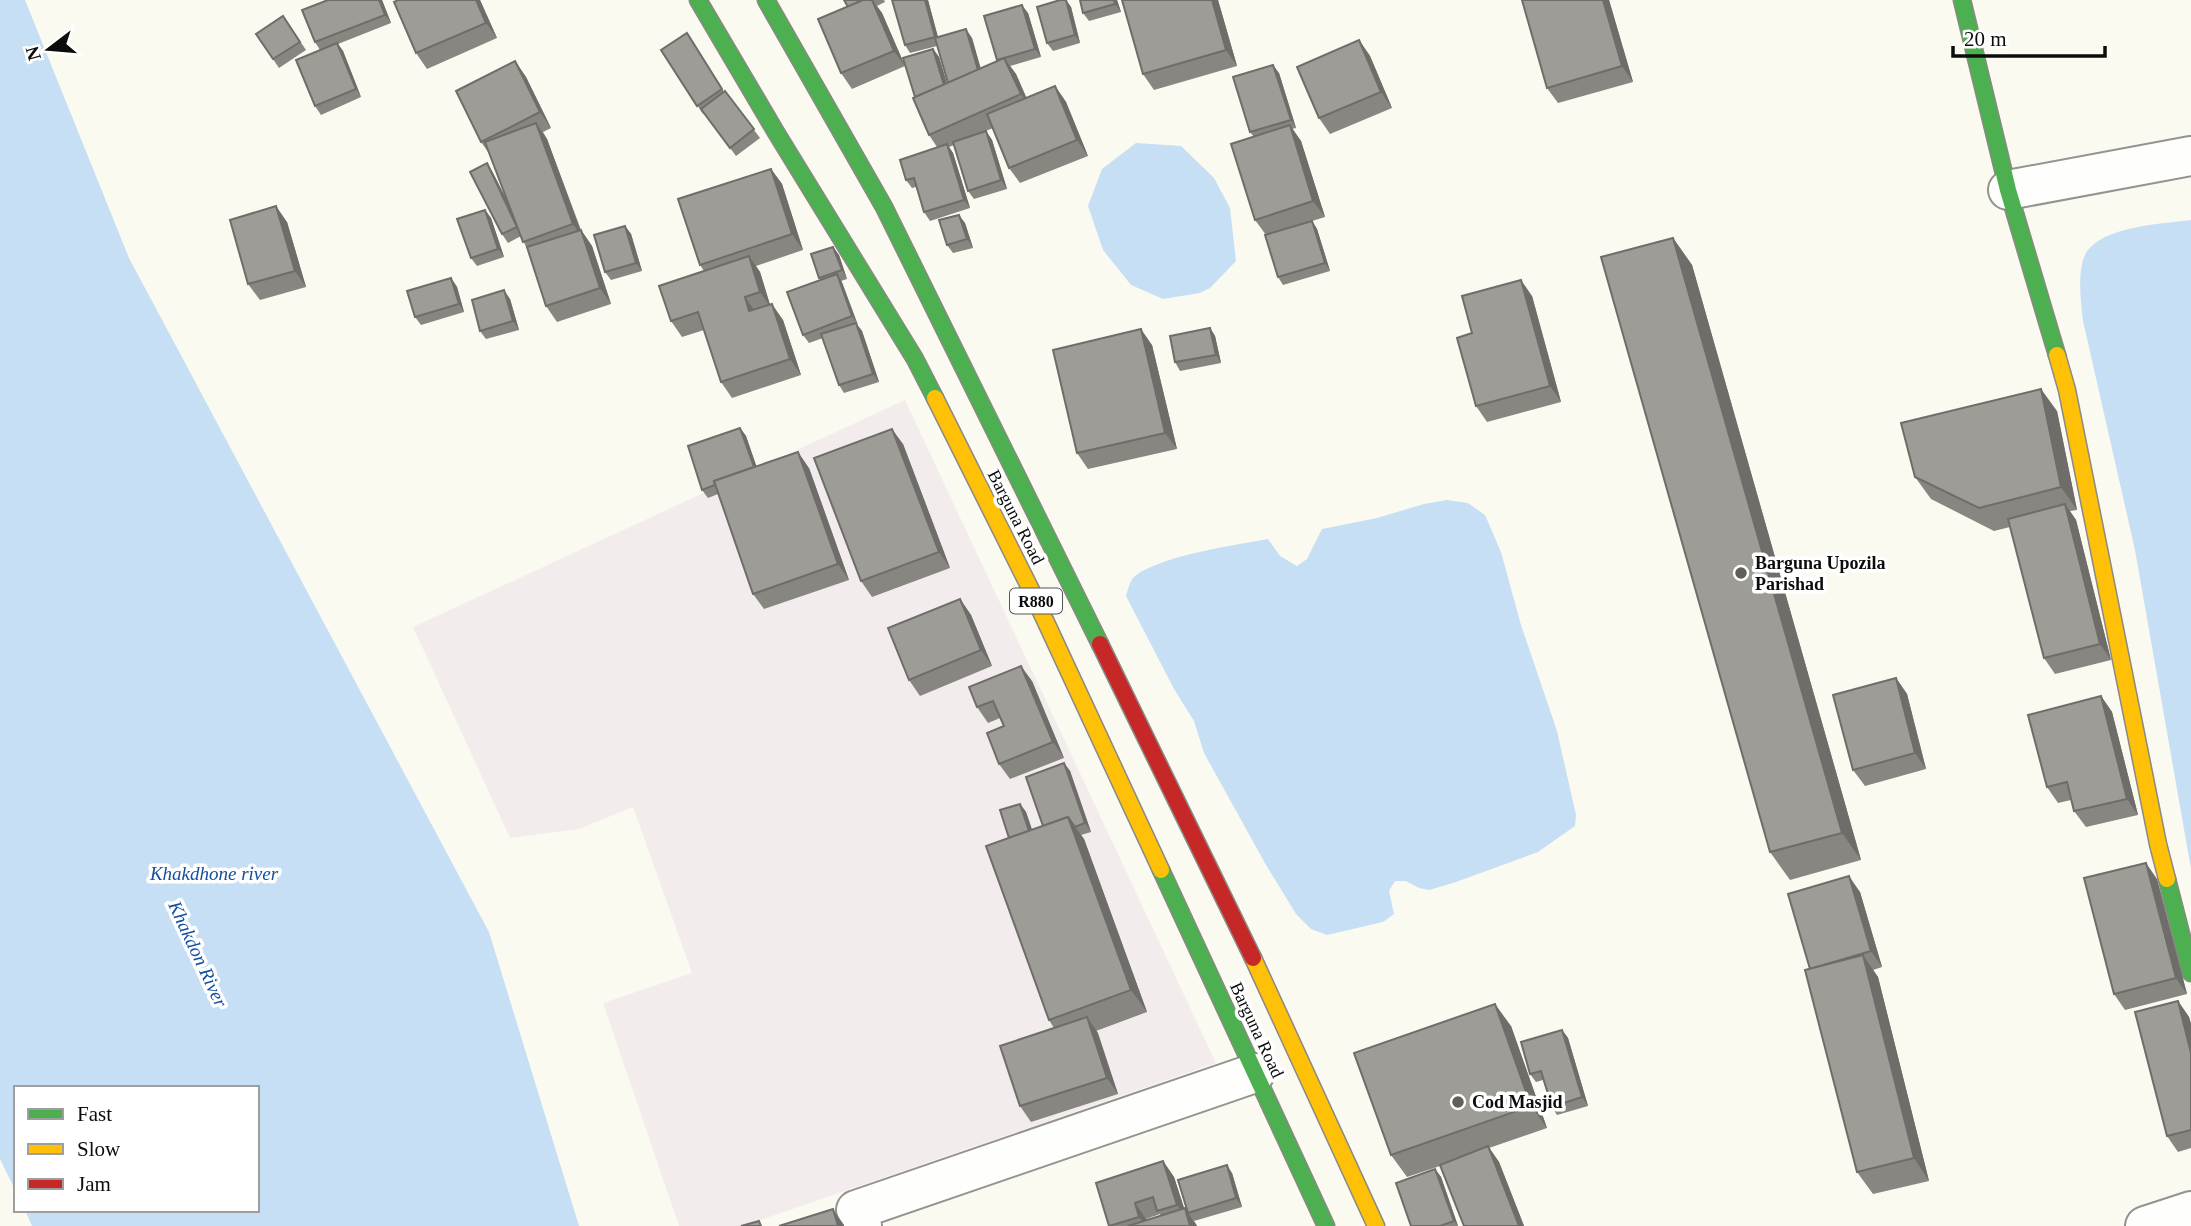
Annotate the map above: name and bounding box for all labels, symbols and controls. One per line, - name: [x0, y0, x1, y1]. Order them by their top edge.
- north arrow: [14, 14, 84, 84]
- scale bar: [1953, 14, 2105, 58]
- text: 20 m: [1964, 27, 2007, 51]
- text: N: [21, 44, 45, 63]
- street label: Barguna Road: [984, 467, 1048, 567]
- place label: Barguna Upozila Parishad: [1755, 553, 1886, 594]
- marker: Barguna Upozila Parishad: [1733, 565, 1749, 581]
- road number: R880: [1010, 588, 1062, 614]
- water label: Khakdhone river: [149, 863, 279, 884]
- water label: Khakdon River: [164, 897, 232, 1011]
- street label: Barguna Road: [1226, 979, 1288, 1081]
- legend: [14, 1086, 259, 1212]
- place label: Cod Masjid: [1472, 1092, 1563, 1112]
- marker: Cod Masjid: [1450, 1094, 1466, 1110]
- text: Fast: [77, 1102, 112, 1126]
- text: Slow: [77, 1137, 121, 1161]
- text: Jam: [77, 1172, 111, 1196]

